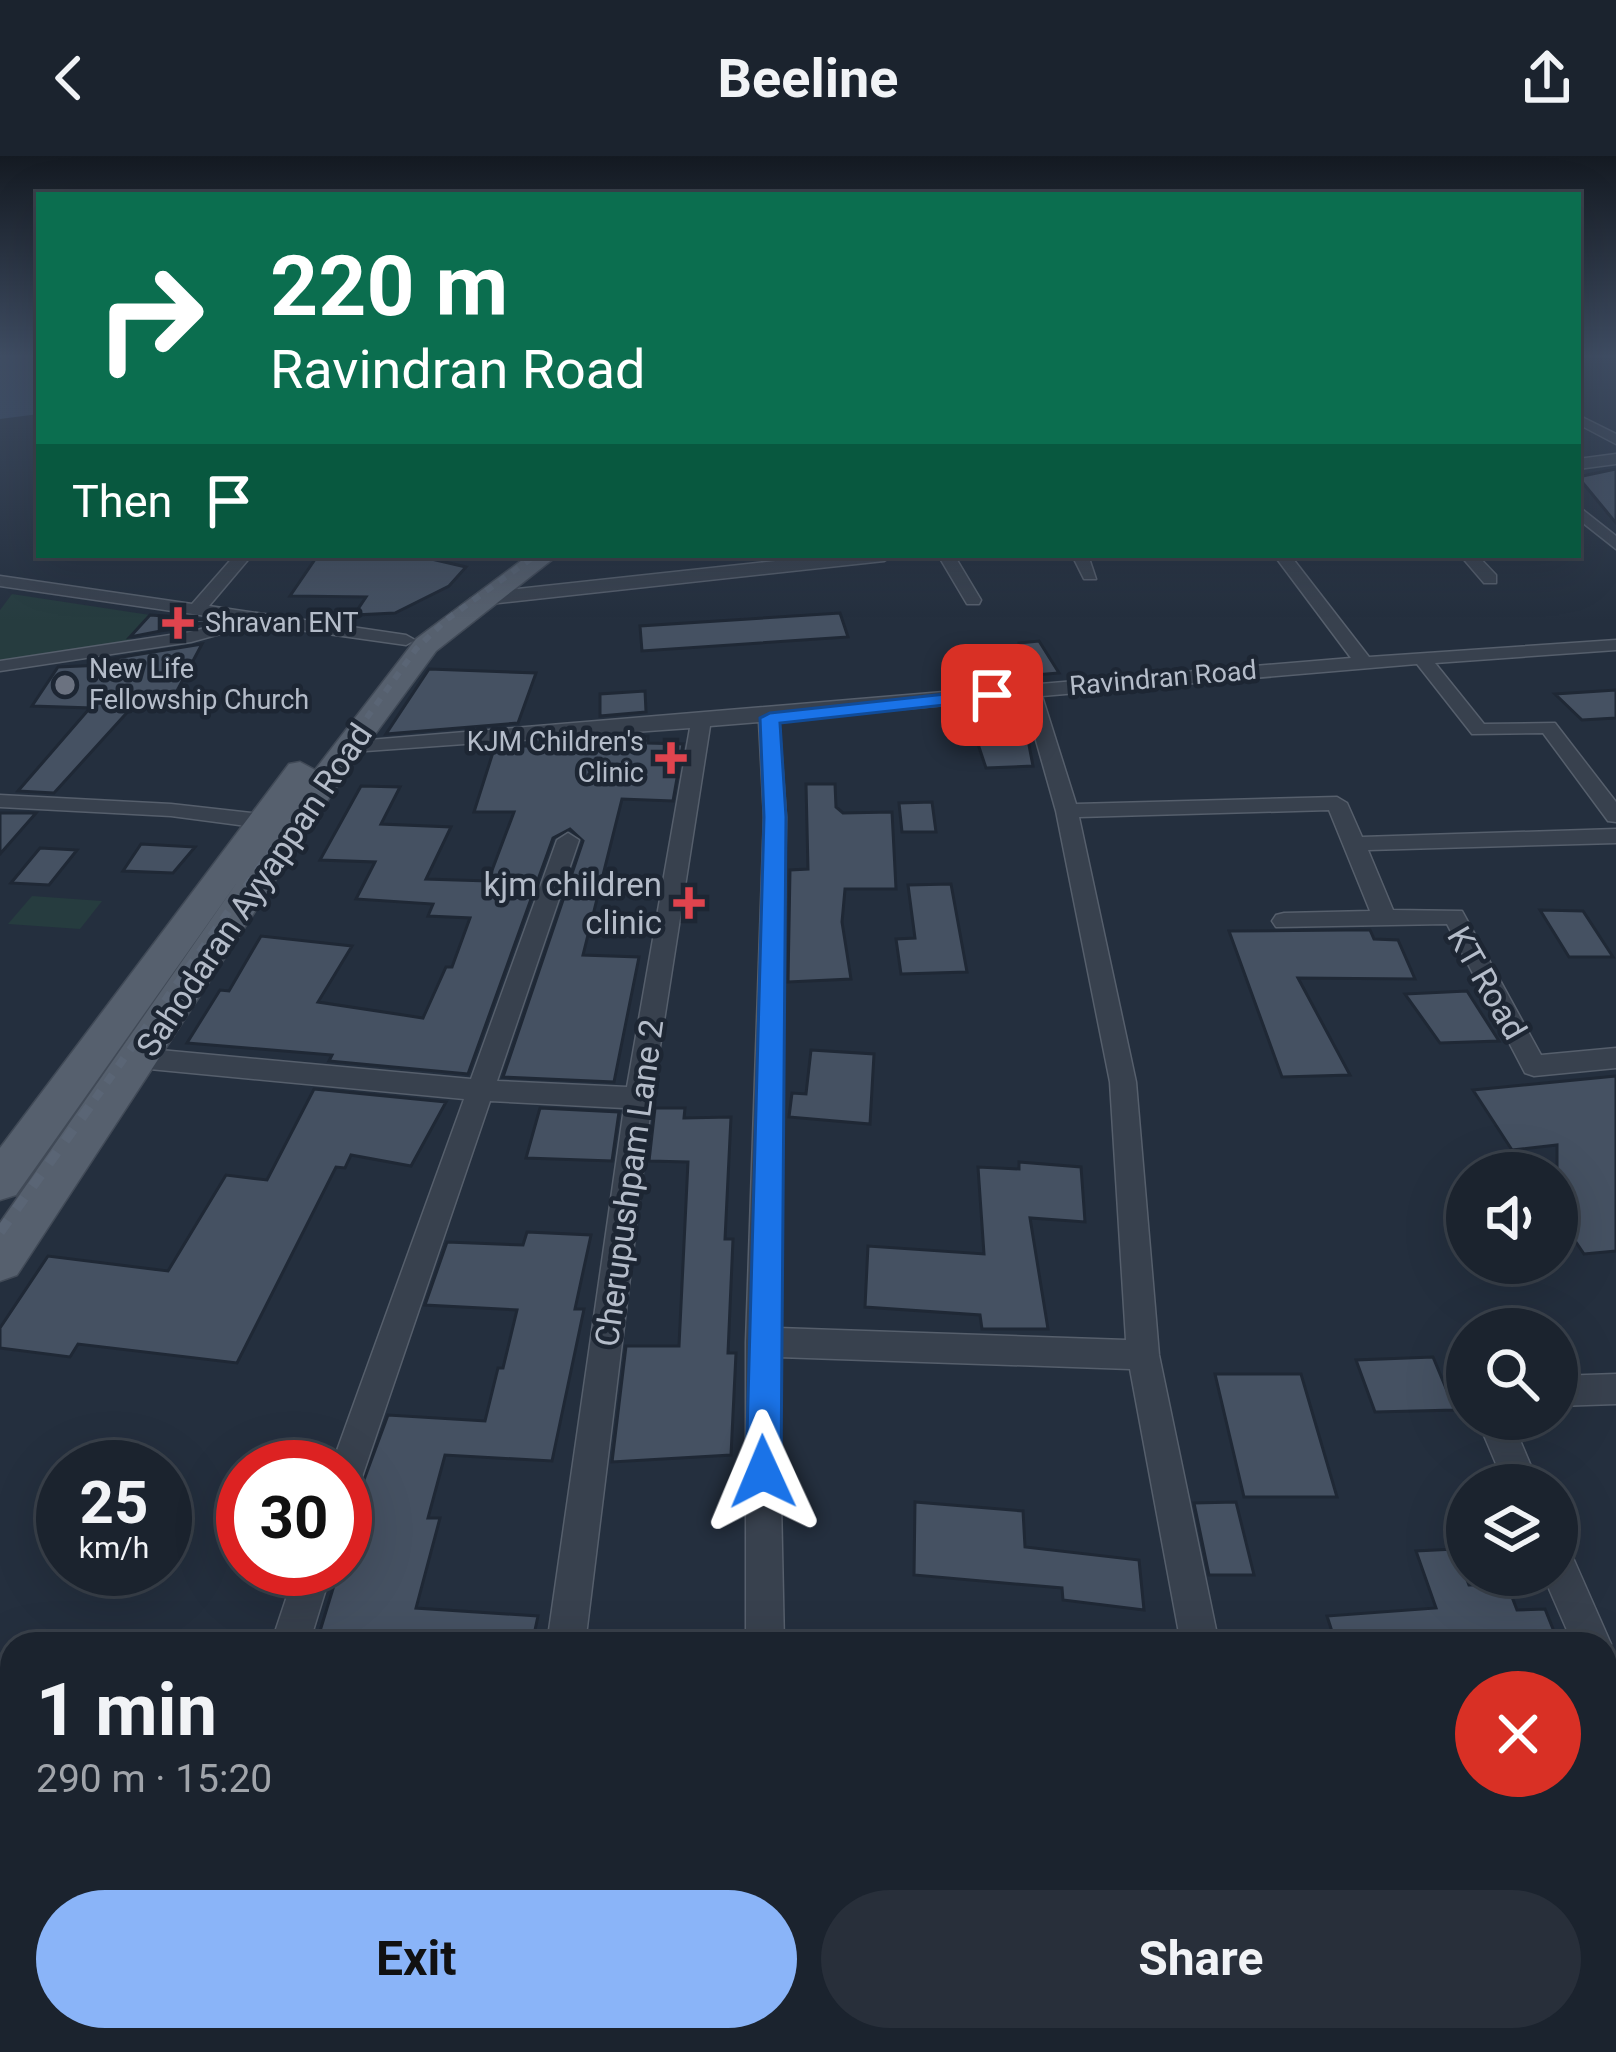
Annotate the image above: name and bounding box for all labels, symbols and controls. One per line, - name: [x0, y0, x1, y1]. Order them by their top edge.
- icon: back: [36, 45, 102, 111]
- icon: share: [1514, 45, 1580, 111]
- text: Beeline: [718, 47, 898, 110]
- text: 220 m: [270, 237, 508, 336]
- icon: right: [72, 240, 228, 396]
- text: Ravindran Road: [270, 338, 646, 401]
- icon: arrive: [196, 468, 262, 534]
- text: Then: [72, 475, 172, 528]
- marker: Shravan ENT: [162, 607, 194, 639]
- place label: Shravan ENT: [205, 607, 359, 639]
- pin: [941, 644, 1043, 746]
- place label: New Life Fellowship Church: [89, 653, 309, 716]
- street label: Ravindran Road: [1068, 654, 1258, 702]
- icon: arrive: [959, 662, 1025, 728]
- marker: New Life Fellowship Church: [52, 672, 78, 698]
- street label: Sahodaran Ayyappan Road: [128, 716, 380, 1064]
- place label: KJM Children's Clinic: [467, 726, 644, 789]
- marker: KJM Children's Clinic: [655, 742, 687, 774]
- place label: kjm children clinic: [484, 865, 662, 942]
- marker: kjm children clinic: [673, 887, 705, 919]
- street label: KT Road: [1439, 920, 1535, 1046]
- street label: Cherupushpam Lane 2: [587, 1017, 671, 1349]
- map controls: [1446, 1152, 1578, 1596]
- button: sound: [1446, 1152, 1578, 1284]
- button: search: [1446, 1308, 1578, 1440]
- position arrow: [700, 1409, 826, 1535]
- speed limit sign: 30: [216, 1440, 372, 1596]
- button: layers: [1446, 1464, 1578, 1596]
- text: 25: [80, 1467, 148, 1538]
- text: km/h: [79, 1530, 149, 1565]
- text: 1 min: [36, 1668, 217, 1753]
- button: close: [1455, 1671, 1581, 1797]
- text: 290 m · 15:20: [36, 1756, 272, 1802]
- button: Exit: [36, 1890, 797, 2028]
- button: Share: [821, 1890, 1581, 2028]

